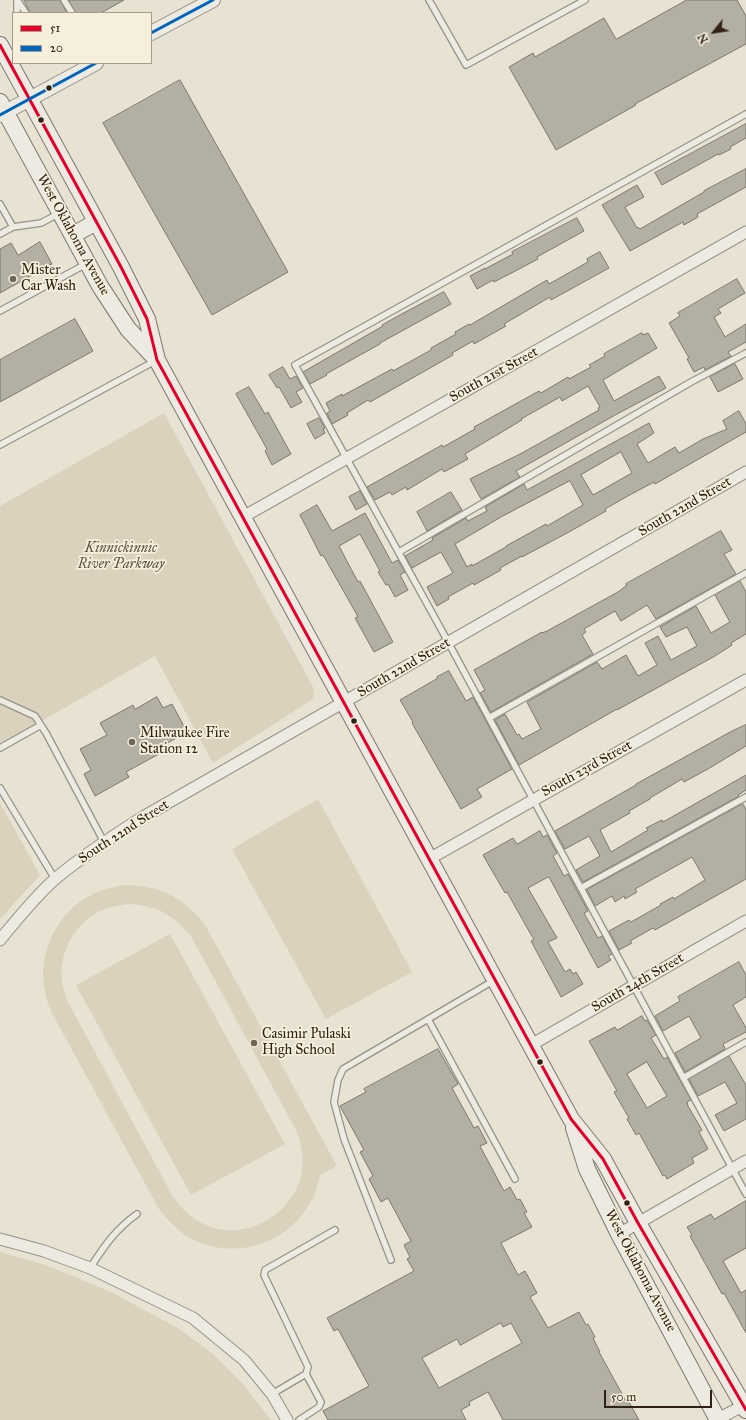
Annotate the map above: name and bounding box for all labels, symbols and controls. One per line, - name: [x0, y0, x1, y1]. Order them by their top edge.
- legend: [12, 12, 152, 64]
- north arrow: [694, 12, 734, 52]
- text: 51: [50, 21, 60, 35]
- text: N: [695, 31, 711, 46]
- text: 20: [50, 41, 63, 55]
- unlabelled marker: [44, 83, 54, 93]
- unlabelled marker: [36, 115, 46, 125]
- street label: West Oklahoma Avenue: [33, 171, 113, 299]
- place label: Mister Car Wash: [21, 263, 76, 296]
- marker: Mister Car Wash: [8, 274, 18, 284]
- street label: South 21st Street: [447, 344, 541, 406]
- street label: South 22nd Street: [636, 474, 734, 540]
- park label: Kinnickinnic River Parkway: [78, 541, 164, 574]
- street label: South 22nd Street: [355, 635, 453, 701]
- unlabelled marker: [349, 716, 359, 726]
- place label: Milwaukee Fire Station 12: [140, 726, 229, 758]
- marker: Milwaukee Fire Station 12: [127, 737, 137, 747]
- street label: South 23rd Street: [539, 737, 635, 801]
- street label: South 22nd Street: [76, 796, 172, 868]
- street label: South 24th Street: [589, 950, 687, 1016]
- place label: Casimir Pulaski High School: [262, 1027, 351, 1060]
- marker: Casimir Pulaski High School: [249, 1038, 259, 1048]
- unlabelled marker: [535, 1057, 545, 1067]
- unlabelled marker: [622, 1198, 632, 1208]
- street label: West Oklahoma Avenue: [601, 1207, 679, 1335]
- scale bar: [606, 1382, 714, 1408]
- text: 50 m: [611, 1390, 636, 1404]

